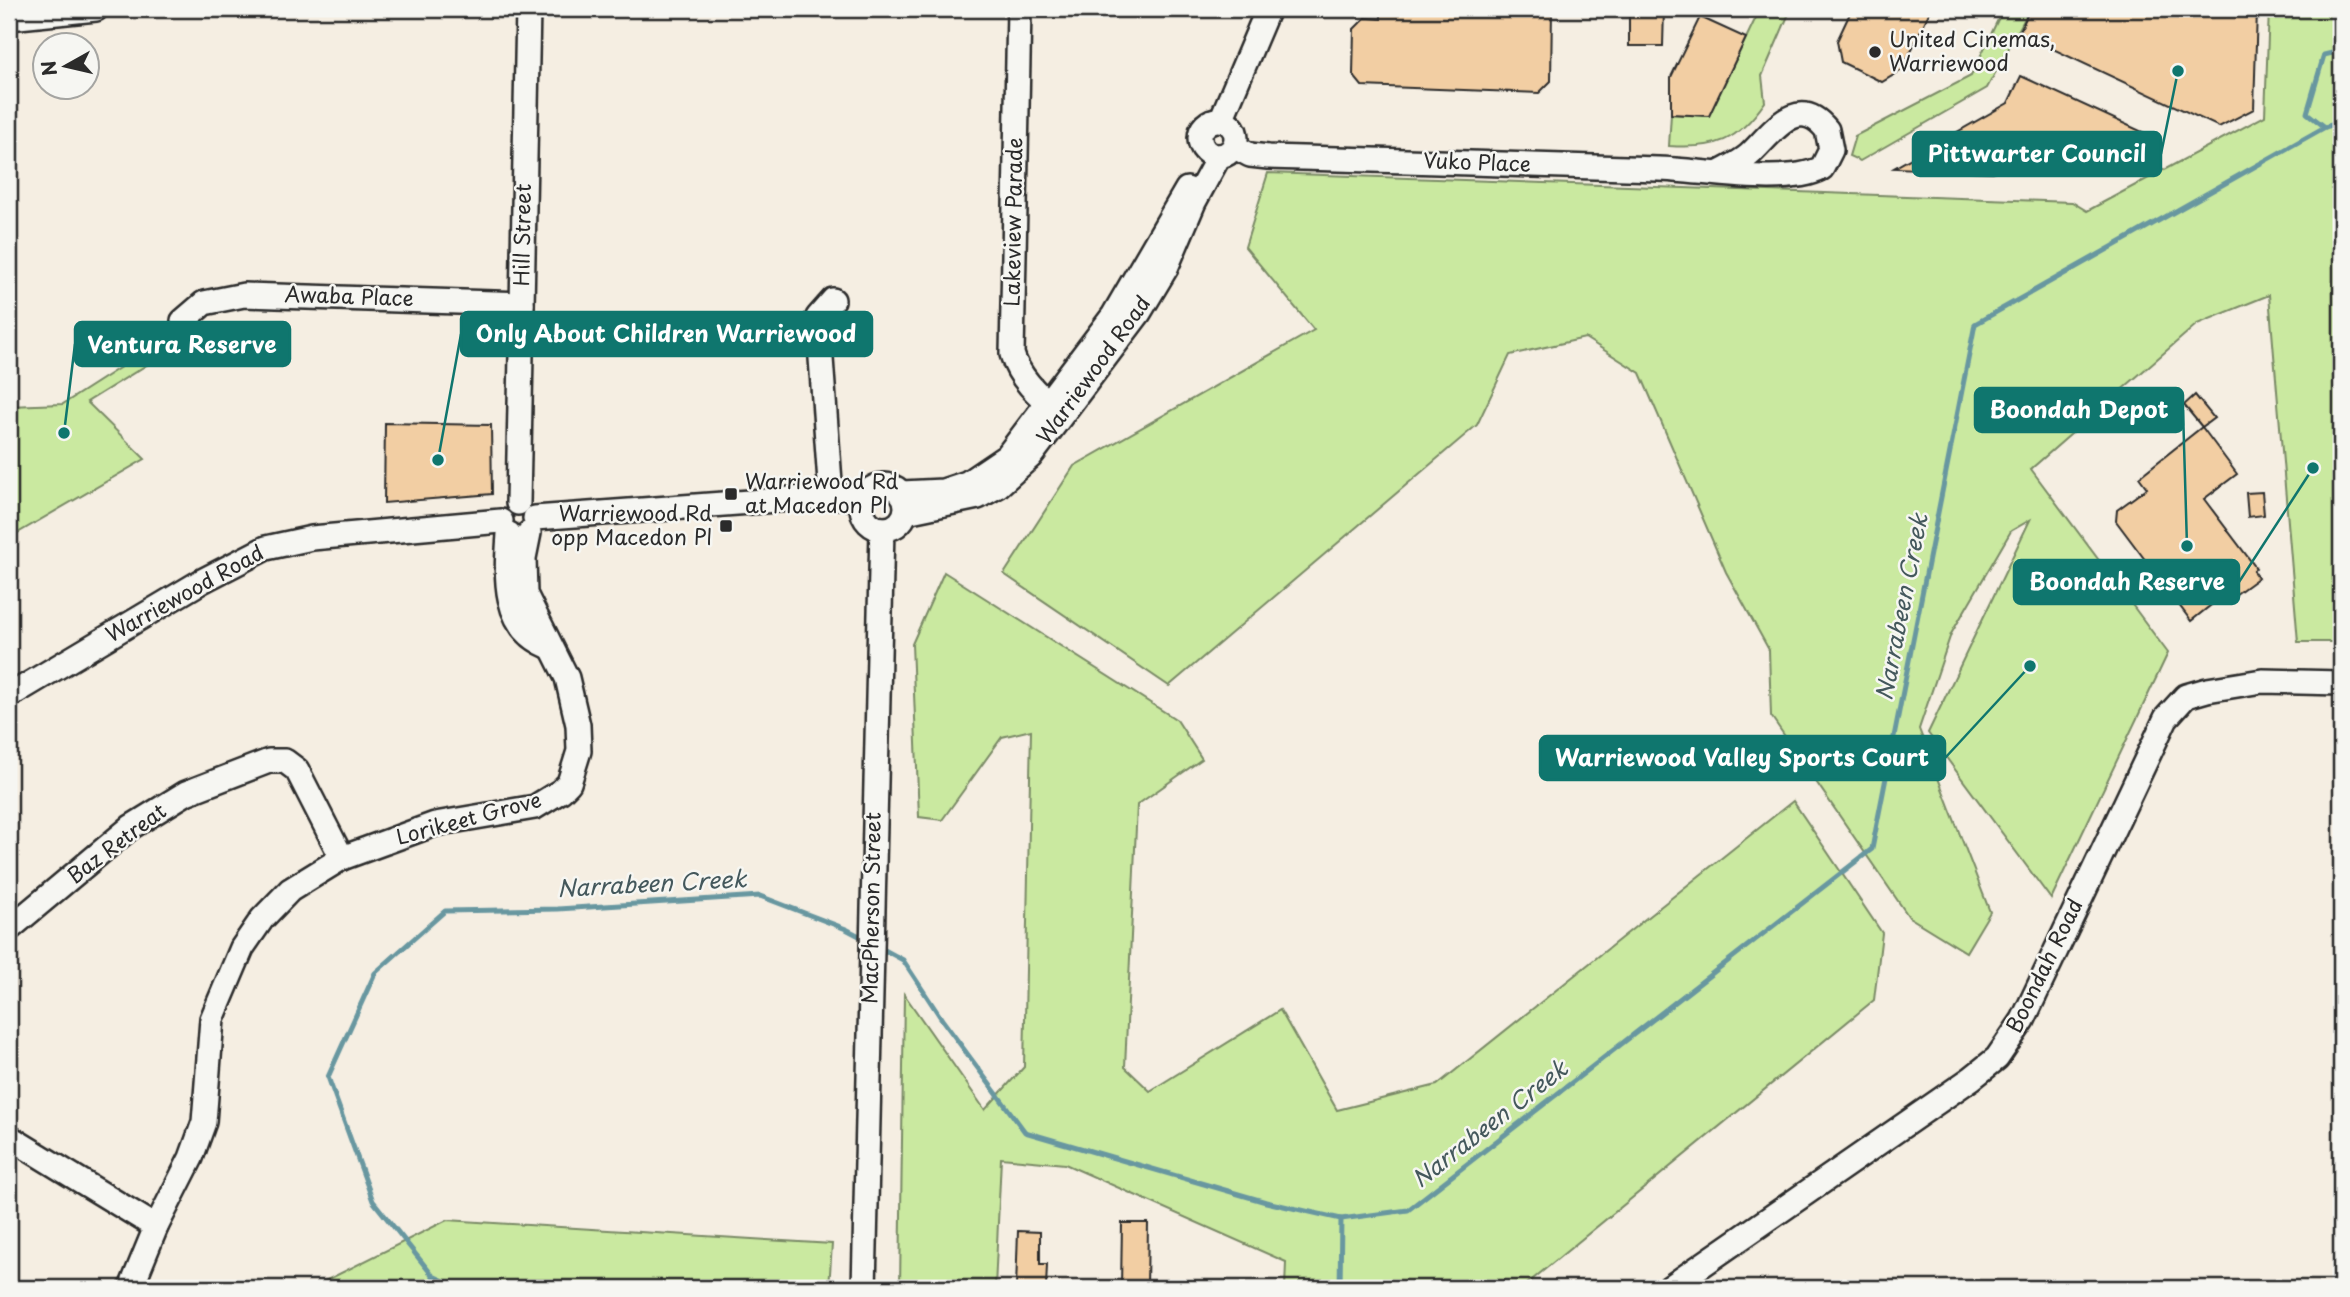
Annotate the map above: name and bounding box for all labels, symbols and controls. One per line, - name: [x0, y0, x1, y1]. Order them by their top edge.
- place label: United Cinemas, Warriewood: [1889, 22, 2055, 78]
- north arrow: [32, 32, 102, 102]
- marker: United Cinemas, Warriewood: [1867, 44, 1883, 60]
- text: N: [33, 59, 63, 78]
- callout: Pittwarter Council: [1913, 132, 2161, 176]
- text: Pittwarter Council: [1928, 135, 2146, 170]
- street label: Lakeview Parade: [995, 137, 1029, 307]
- street label: Vuko Place: [1423, 143, 1532, 179]
- street label: Hill Street: [504, 183, 538, 287]
- street label: Awaba Place: [284, 277, 414, 313]
- street label: Warriewood Road: [1028, 288, 1157, 450]
- callout: Only About Children Warriewood: [461, 312, 872, 356]
- text: Only About Children Warriewood: [476, 315, 856, 350]
- callout: Ventura Reserve: [75, 322, 290, 366]
- text: Ventura Reserve: [87, 326, 277, 361]
- callout: Boondah Depot: [1975, 388, 2183, 432]
- text: Boondah Depot: [1989, 391, 2169, 426]
- place label: Warriewood Rd at Macedon Pl: [745, 464, 899, 520]
- marker: Warriewood Rd at Macedon Pl: [723, 486, 739, 502]
- place label: Warriewood Rd opp Macedon Pl: [551, 496, 712, 552]
- water label: Narrabeen Creek: [1865, 509, 1936, 703]
- marker: Warriewood Rd opp Macedon Pl: [718, 518, 734, 534]
- street label: Warriewood Road: [99, 536, 269, 649]
- callout: Boondah Reserve: [2014, 560, 2239, 604]
- text: Boondah Reserve: [2029, 563, 2226, 598]
- callout: Warriewood Valley Sports Court: [1540, 736, 1945, 780]
- text: Warriewood Valley Sports Court: [1555, 739, 1929, 774]
- street label: Lorikeet Grove: [392, 782, 545, 852]
- street label: Baz Retreat: [59, 794, 172, 890]
- street label: MacPherson Street: [852, 812, 888, 1004]
- water label: Narrabeen Creek: [556, 860, 748, 905]
- street label: Boondah Road: [1997, 892, 2090, 1038]
- water label: Narrabeen Creek: [1404, 1050, 1575, 1195]

